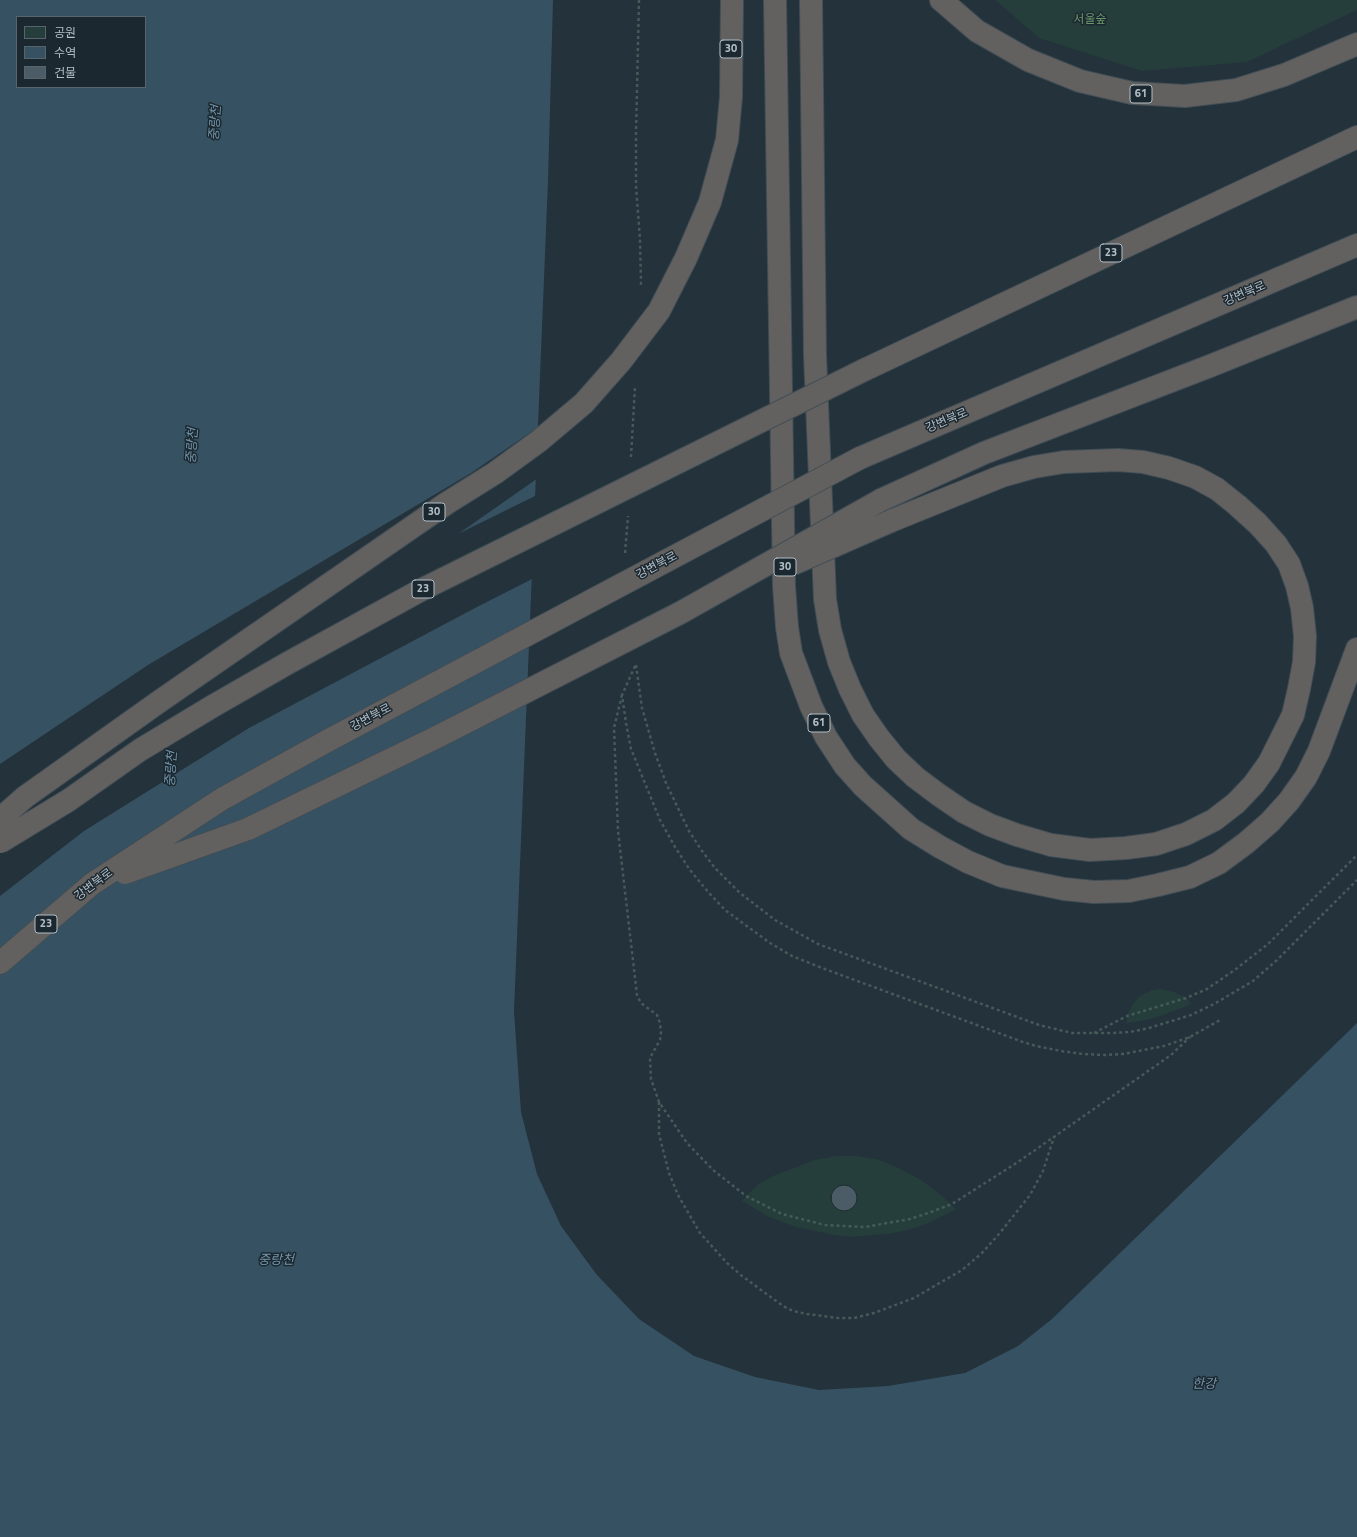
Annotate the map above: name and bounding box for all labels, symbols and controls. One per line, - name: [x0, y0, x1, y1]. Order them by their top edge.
- park label: 서울숲: [1073, 13, 1107, 27]
- legend: [16, 16, 146, 88]
- text: 공원: [54, 23, 76, 42]
- road number: 30: [720, 40, 742, 58]
- text: 수역: [54, 43, 76, 62]
- text: 건물: [54, 63, 76, 82]
- road number: 61: [1130, 85, 1152, 103]
- water label: 중랑천: [207, 105, 225, 141]
- road number: 23: [1100, 244, 1122, 262]
- street label: 강변북로: [1222, 279, 1268, 309]
- street label: 강변북로: [924, 406, 970, 436]
- water label: 중랑천: [184, 428, 202, 464]
- road number: 30: [423, 503, 445, 521]
- street label: 강변북로: [634, 549, 680, 583]
- road number: 30: [774, 558, 796, 576]
- road number: 23: [412, 580, 434, 598]
- street label: 강변북로: [348, 701, 394, 735]
- road number: 61: [808, 714, 830, 732]
- water label: 중랑천: [163, 751, 181, 787]
- street label: 강변북로: [72, 866, 116, 904]
- road number: 23: [35, 915, 57, 933]
- water label: 중랑천: [258, 1253, 294, 1269]
- water label: 한강: [1192, 1377, 1216, 1393]

